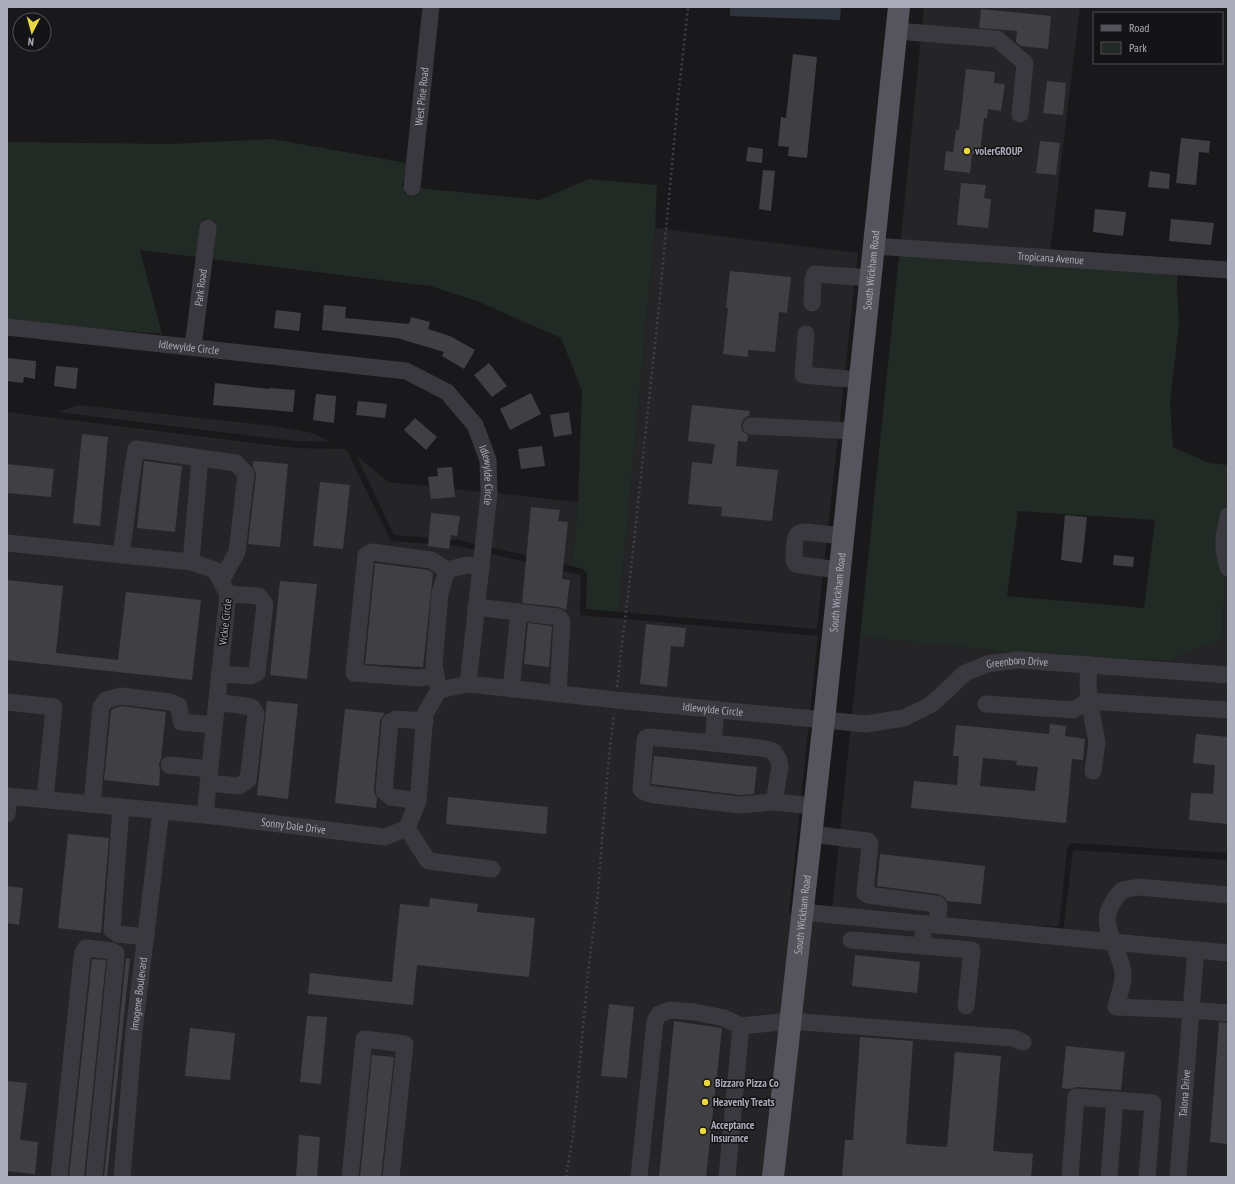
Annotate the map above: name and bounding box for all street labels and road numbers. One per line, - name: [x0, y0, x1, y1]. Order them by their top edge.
- street label: West Pine Road: [412, 66, 432, 126]
- street label: South Wickham Road: [860, 230, 882, 311]
- street label: Tropicana Avenue: [1017, 249, 1085, 267]
- street label: Park Road: [191, 268, 210, 307]
- street label: Idlewylde Circle: [158, 337, 220, 357]
- street label: Idlewylde Circle: [476, 443, 496, 506]
- street label: South Wickham Road: [826, 552, 849, 633]
- street label: Vickie Circle: [216, 598, 234, 647]
- street label: Greenboro Drive: [985, 653, 1049, 671]
- street label: Idlewylde Circle: [682, 699, 744, 719]
- street label: Sonny Dale Drive: [260, 815, 327, 837]
- street label: South Wickham Road: [791, 874, 814, 955]
- street label: Imogene Boulevard: [127, 956, 150, 1031]
- street label: Talona Drive: [1176, 1069, 1193, 1117]

